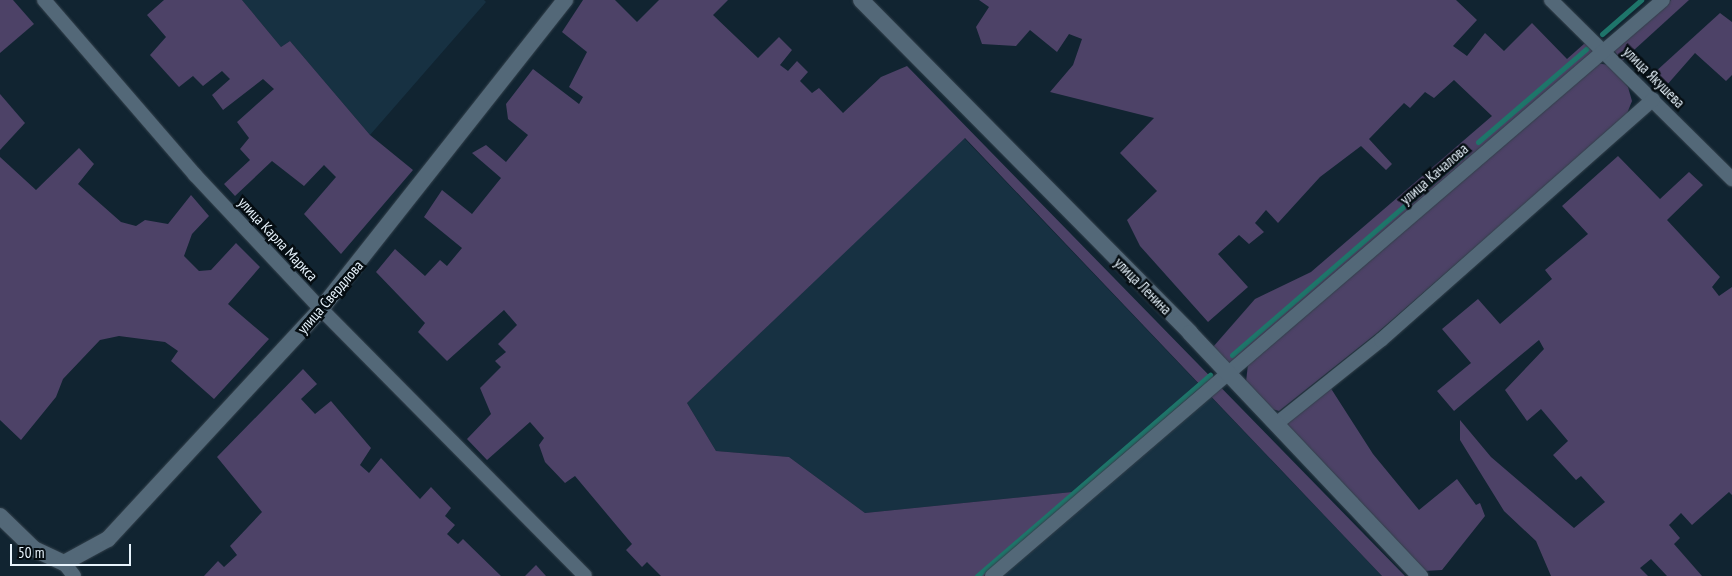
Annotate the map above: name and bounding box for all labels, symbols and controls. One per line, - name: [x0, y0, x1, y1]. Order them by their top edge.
- street label: улица Якушева: [1620, 43, 1688, 111]
- street label: улица Качалова: [1396, 140, 1472, 208]
- street label: улица Карла Маркса: [235, 193, 321, 285]
- street label: улица Ленина: [1111, 254, 1175, 318]
- street label: улица Свердлова: [293, 257, 367, 337]
- scale bar: [12, 534, 134, 566]
- text: 50 m: [18, 543, 44, 562]

